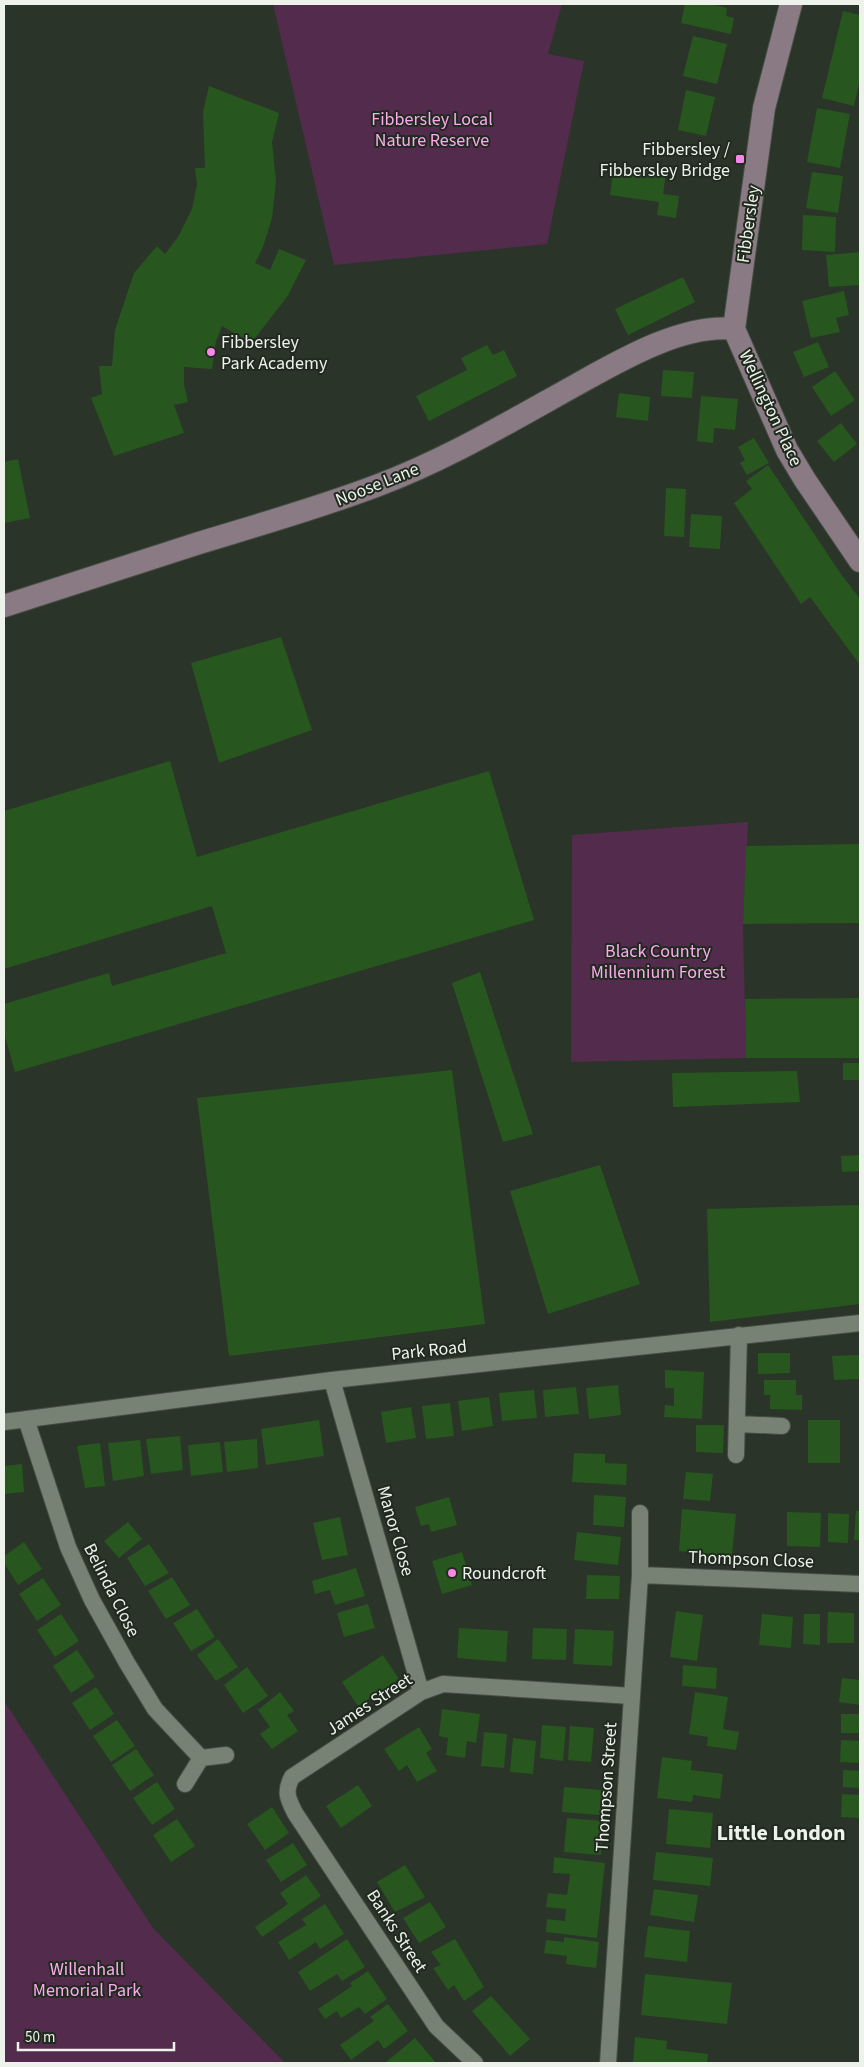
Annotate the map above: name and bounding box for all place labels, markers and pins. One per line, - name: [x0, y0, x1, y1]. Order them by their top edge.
- place label: Fibbersley / Fibbersley Bridge: [600, 137, 731, 183]
- marker: Fibbersley / Fibbersley Bridge: [734, 153, 746, 165]
- place label: Fibbersley Park Academy: [221, 330, 328, 376]
- marker: Fibbersley Park Academy: [205, 346, 217, 358]
- place label: Roundcroft: [462, 1561, 546, 1586]
- marker: Roundcroft: [446, 1567, 458, 1579]

